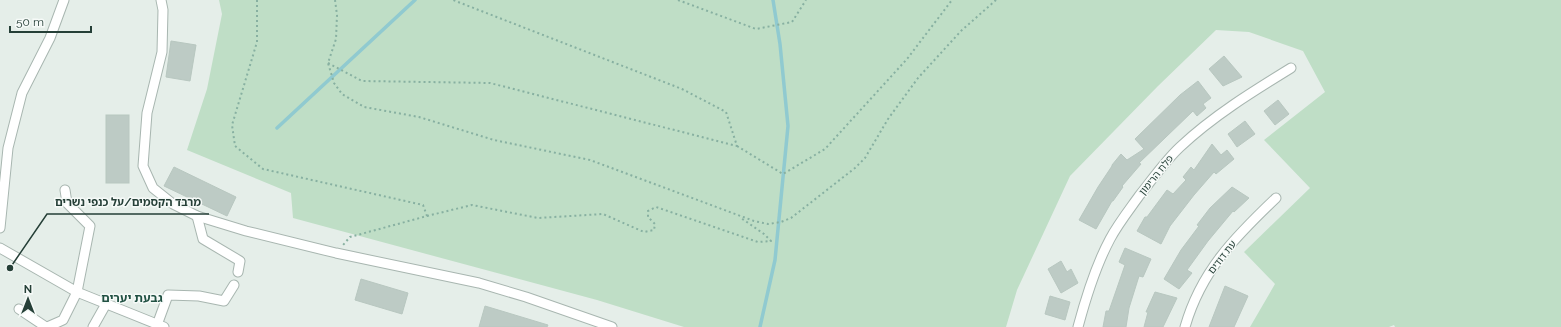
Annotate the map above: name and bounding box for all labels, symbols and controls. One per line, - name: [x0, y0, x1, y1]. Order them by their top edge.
- scale bar: [10, 8, 91, 34]
- text: 50 m: [16, 15, 44, 29]
- street label: פלח הרימון: [1137, 153, 1175, 197]
- callout: מרבד הקסמים/על כנפי נשרים: [47, 191, 209, 214]
- text: מרבד הקסמים/על כנפי נשרים: [55, 196, 201, 209]
- street label: עת דודים: [1206, 238, 1238, 276]
- north arrow: [8, 279, 48, 319]
- text: N: [24, 283, 32, 296]
- district label: גבעת יערים: [101, 291, 163, 305]

